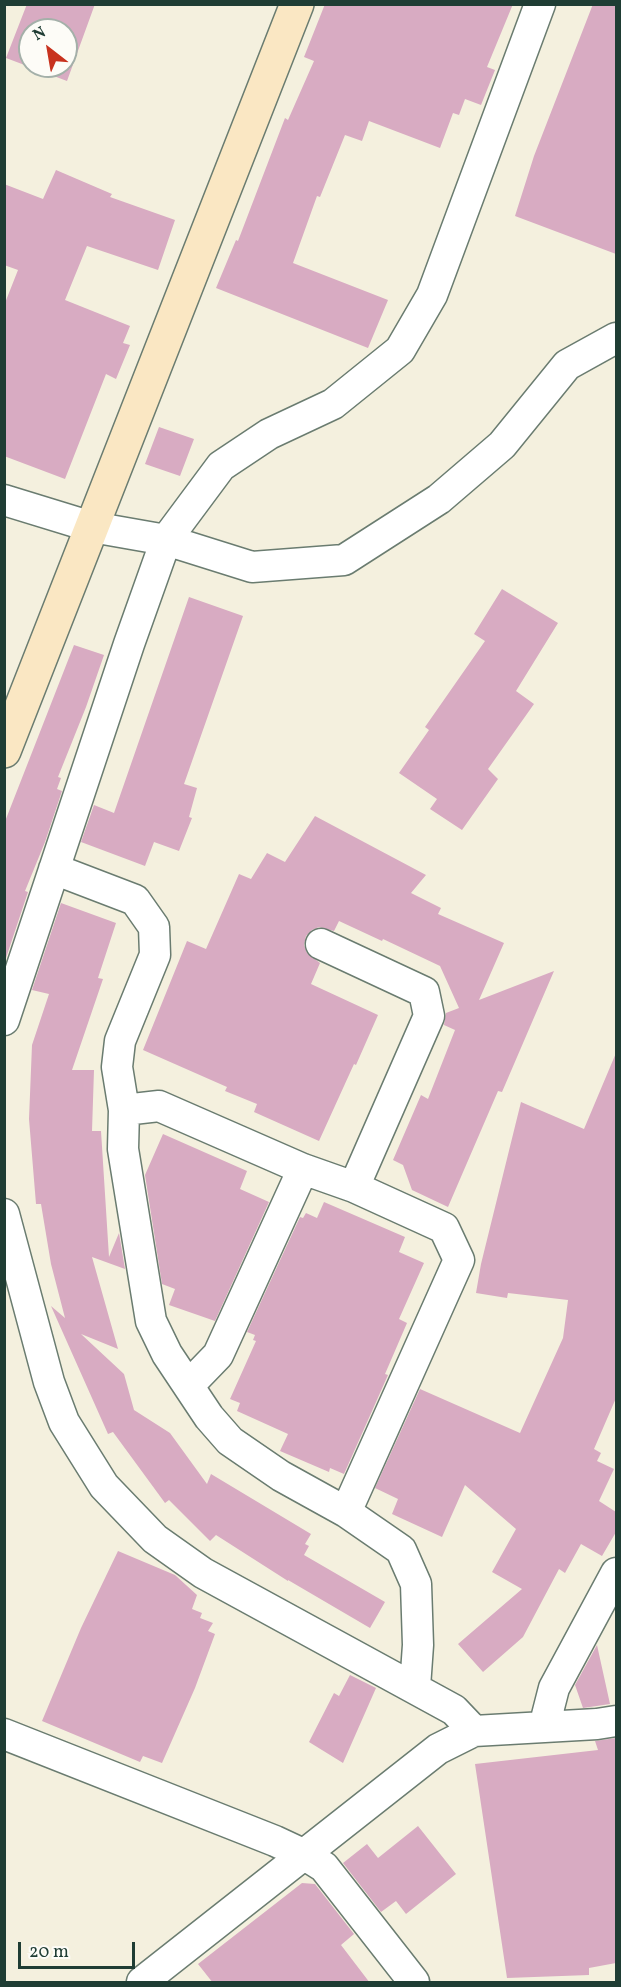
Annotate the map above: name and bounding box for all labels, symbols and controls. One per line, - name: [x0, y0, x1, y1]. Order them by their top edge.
- north arrow: [18, 18, 78, 78]
- text: N: [29, 22, 50, 47]
- scale bar: [21, 1930, 138, 1968]
- text: 20 m: [29, 1940, 69, 1965]

